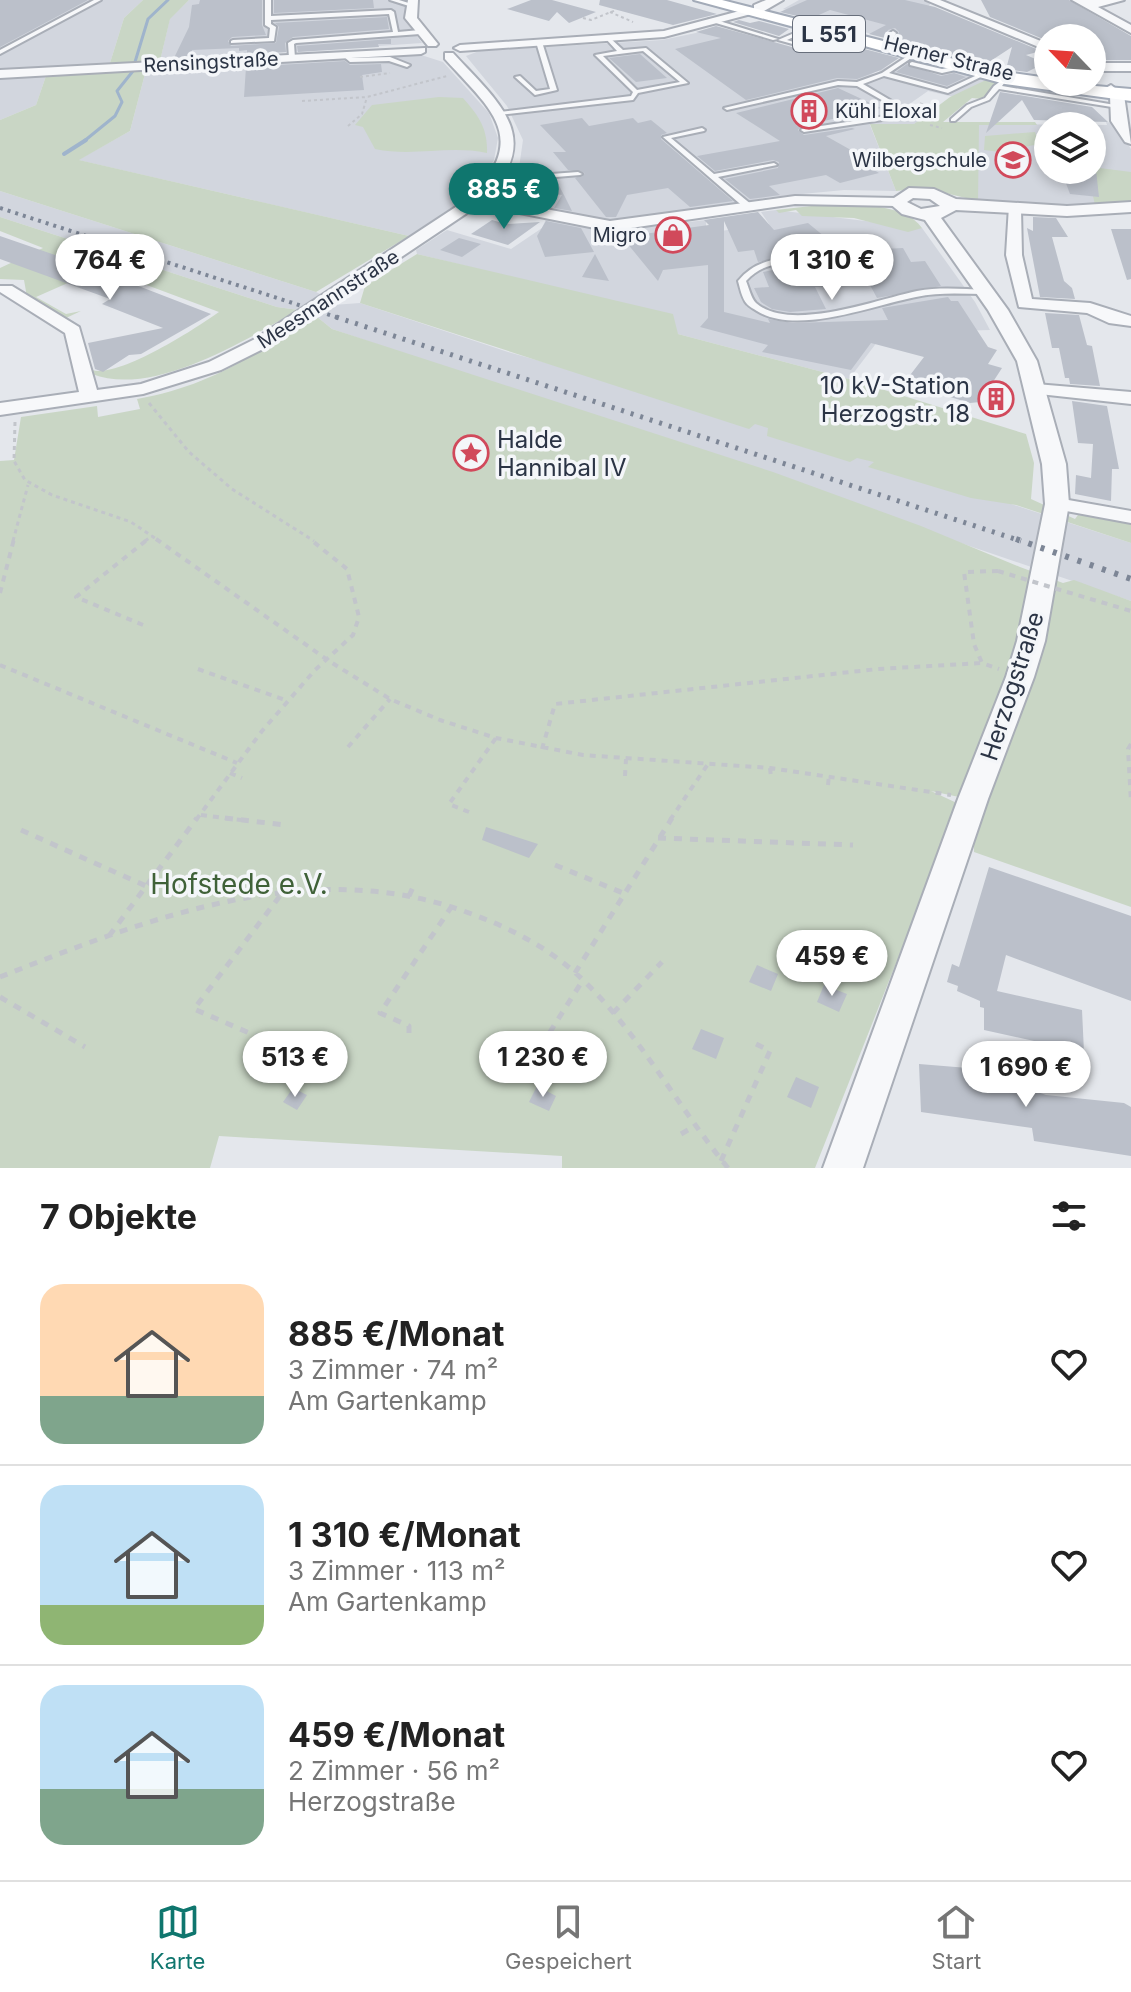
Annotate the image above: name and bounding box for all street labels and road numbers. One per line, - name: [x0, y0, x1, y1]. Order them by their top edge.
- road number: L 551: [793, 16, 865, 52]
- street label: Herner Straße: [882, 30, 1016, 86]
- street label: Rensingstraße: [143, 46, 279, 78]
- street label: Meesmannstraße: [253, 244, 403, 354]
- street label: Herzogstraße: [974, 608, 1050, 764]

